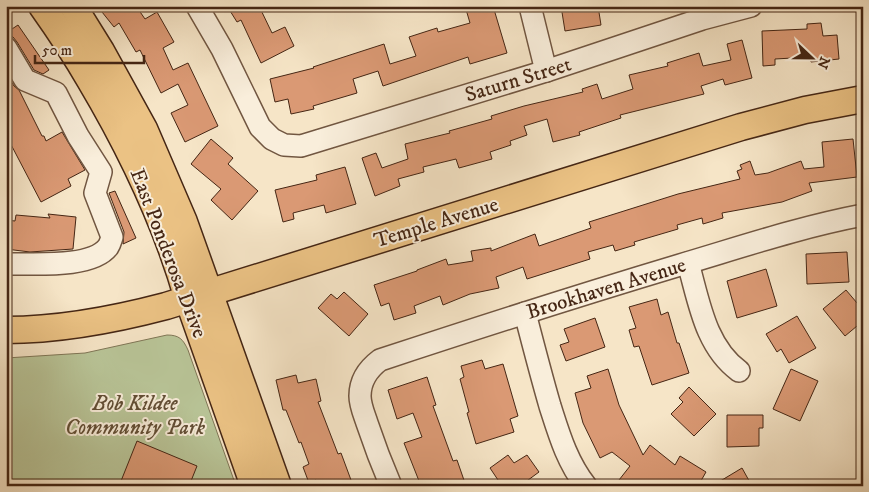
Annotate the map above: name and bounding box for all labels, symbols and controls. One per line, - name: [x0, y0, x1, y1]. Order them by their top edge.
- scale bar: [35, 32, 144, 64]
- north arrow: [786, 32, 836, 82]
- text: 50 m: [42, 41, 72, 60]
- street label: Saturn Street: [462, 51, 575, 108]
- text: N: [812, 54, 834, 72]
- street label: East Ponderosa Drive: [124, 165, 212, 342]
- street label: Temple Avenue: [371, 192, 502, 254]
- street label: Brookhaven Avenue: [523, 252, 690, 326]
- park label: Bob Kildee Community Park: [65, 391, 205, 441]

